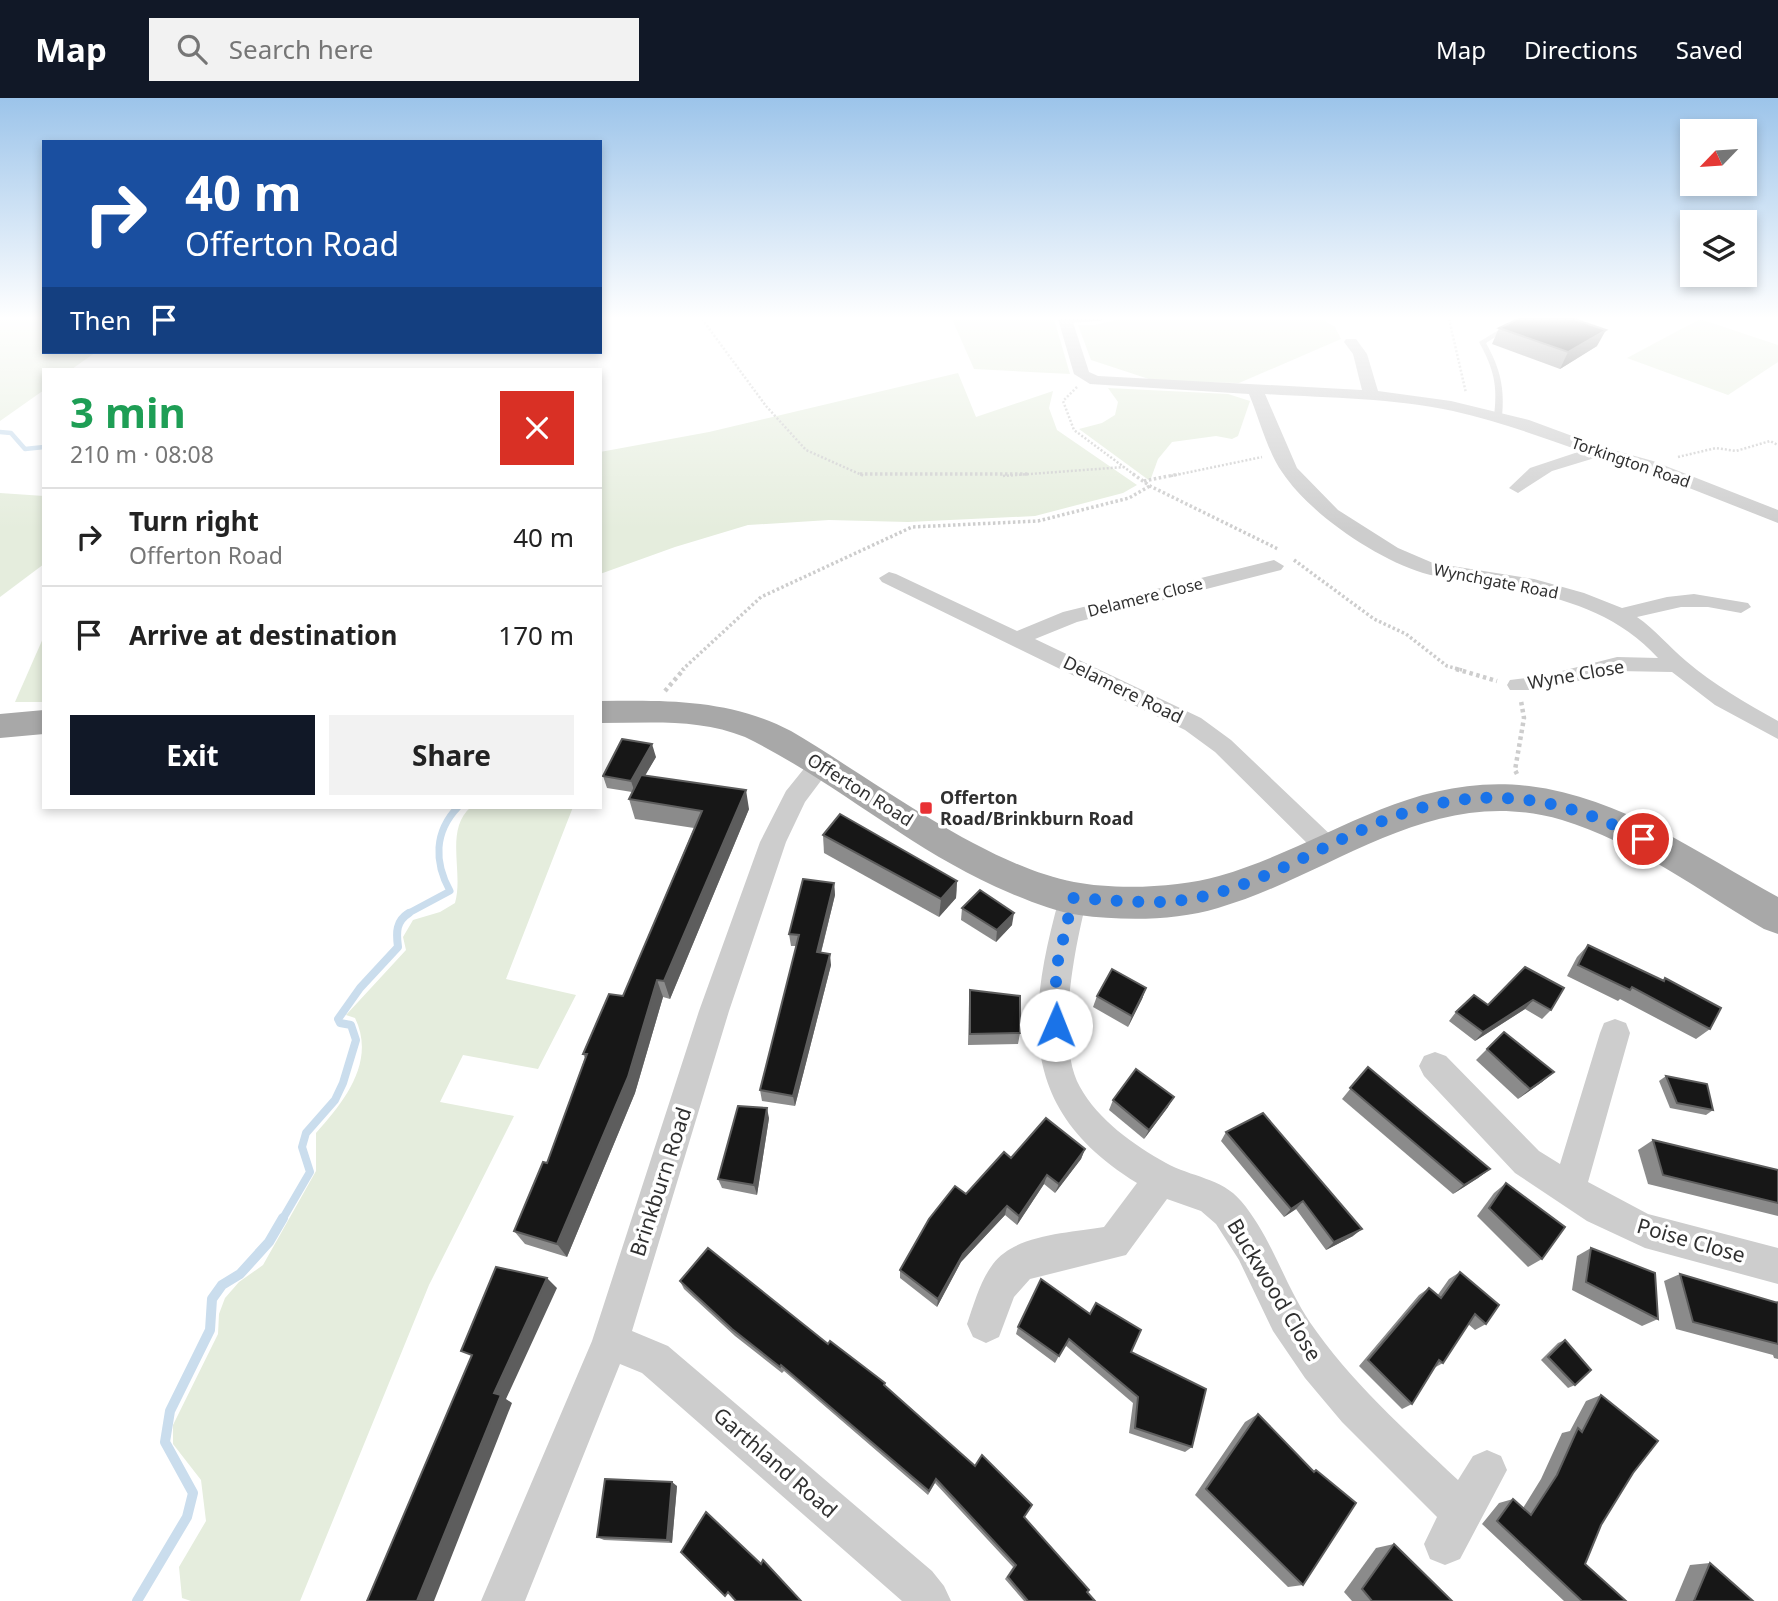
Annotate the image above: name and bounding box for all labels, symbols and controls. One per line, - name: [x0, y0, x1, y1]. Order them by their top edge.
- search box: [149, 18, 639, 81]
- text: Map: [35, 27, 107, 72]
- icon: search: [173, 30, 211, 68]
- text: Search here: [229, 31, 373, 67]
- text: Map: [1436, 33, 1486, 66]
- text: Directions: [1524, 33, 1638, 66]
- text: Saved: [1676, 33, 1743, 66]
- north arrow: [1680, 119, 1757, 196]
- map controls: [1680, 119, 1757, 287]
- text: 40 m: [185, 159, 302, 225]
- icon: right: [70, 168, 161, 259]
- button: layers: [1680, 210, 1757, 287]
- text: Offerton Road: [185, 222, 399, 265]
- icon: arrive: [145, 301, 183, 339]
- text: Then: [70, 302, 131, 338]
- text: 3 min: [70, 383, 186, 440]
- button: close: [500, 391, 574, 465]
- street label: Torkington Road: [1569, 431, 1693, 493]
- text: 210 m · 08:08: [70, 438, 214, 470]
- text: Turn right: [129, 503, 259, 539]
- icon: right: [70, 518, 108, 556]
- text: 40 m: [513, 519, 574, 555]
- text: Offerton Road: [129, 539, 283, 571]
- street label: Wynchgate Road: [1432, 558, 1560, 604]
- street label: Delamere Close: [1085, 572, 1205, 622]
- icon: arrive: [70, 616, 108, 654]
- text: Arrive at destination: [129, 617, 398, 653]
- text: 170 m: [498, 617, 574, 653]
- street label: Delamere Road: [1060, 650, 1187, 728]
- street label: Wyne Close: [1526, 654, 1626, 694]
- button: Exit: [70, 715, 315, 795]
- button: Share: [329, 715, 574, 795]
- street label: Offerton Road: [803, 747, 918, 831]
- place label: Offerton Road/Brinkburn Road: [940, 785, 1134, 830]
- marker: Offerton Road/Brinkburn Road: [918, 800, 934, 816]
- pin: [1613, 809, 1673, 869]
- icon: arrive: [1624, 820, 1662, 858]
- position arrow: [1019, 988, 1093, 1062]
- street label: Brinkburn Road: [623, 1103, 697, 1260]
- street label: Poise Close: [1634, 1211, 1749, 1269]
- street label: Buckwood Close: [1221, 1213, 1328, 1366]
- street label: Garthland Road: [708, 1401, 843, 1524]

